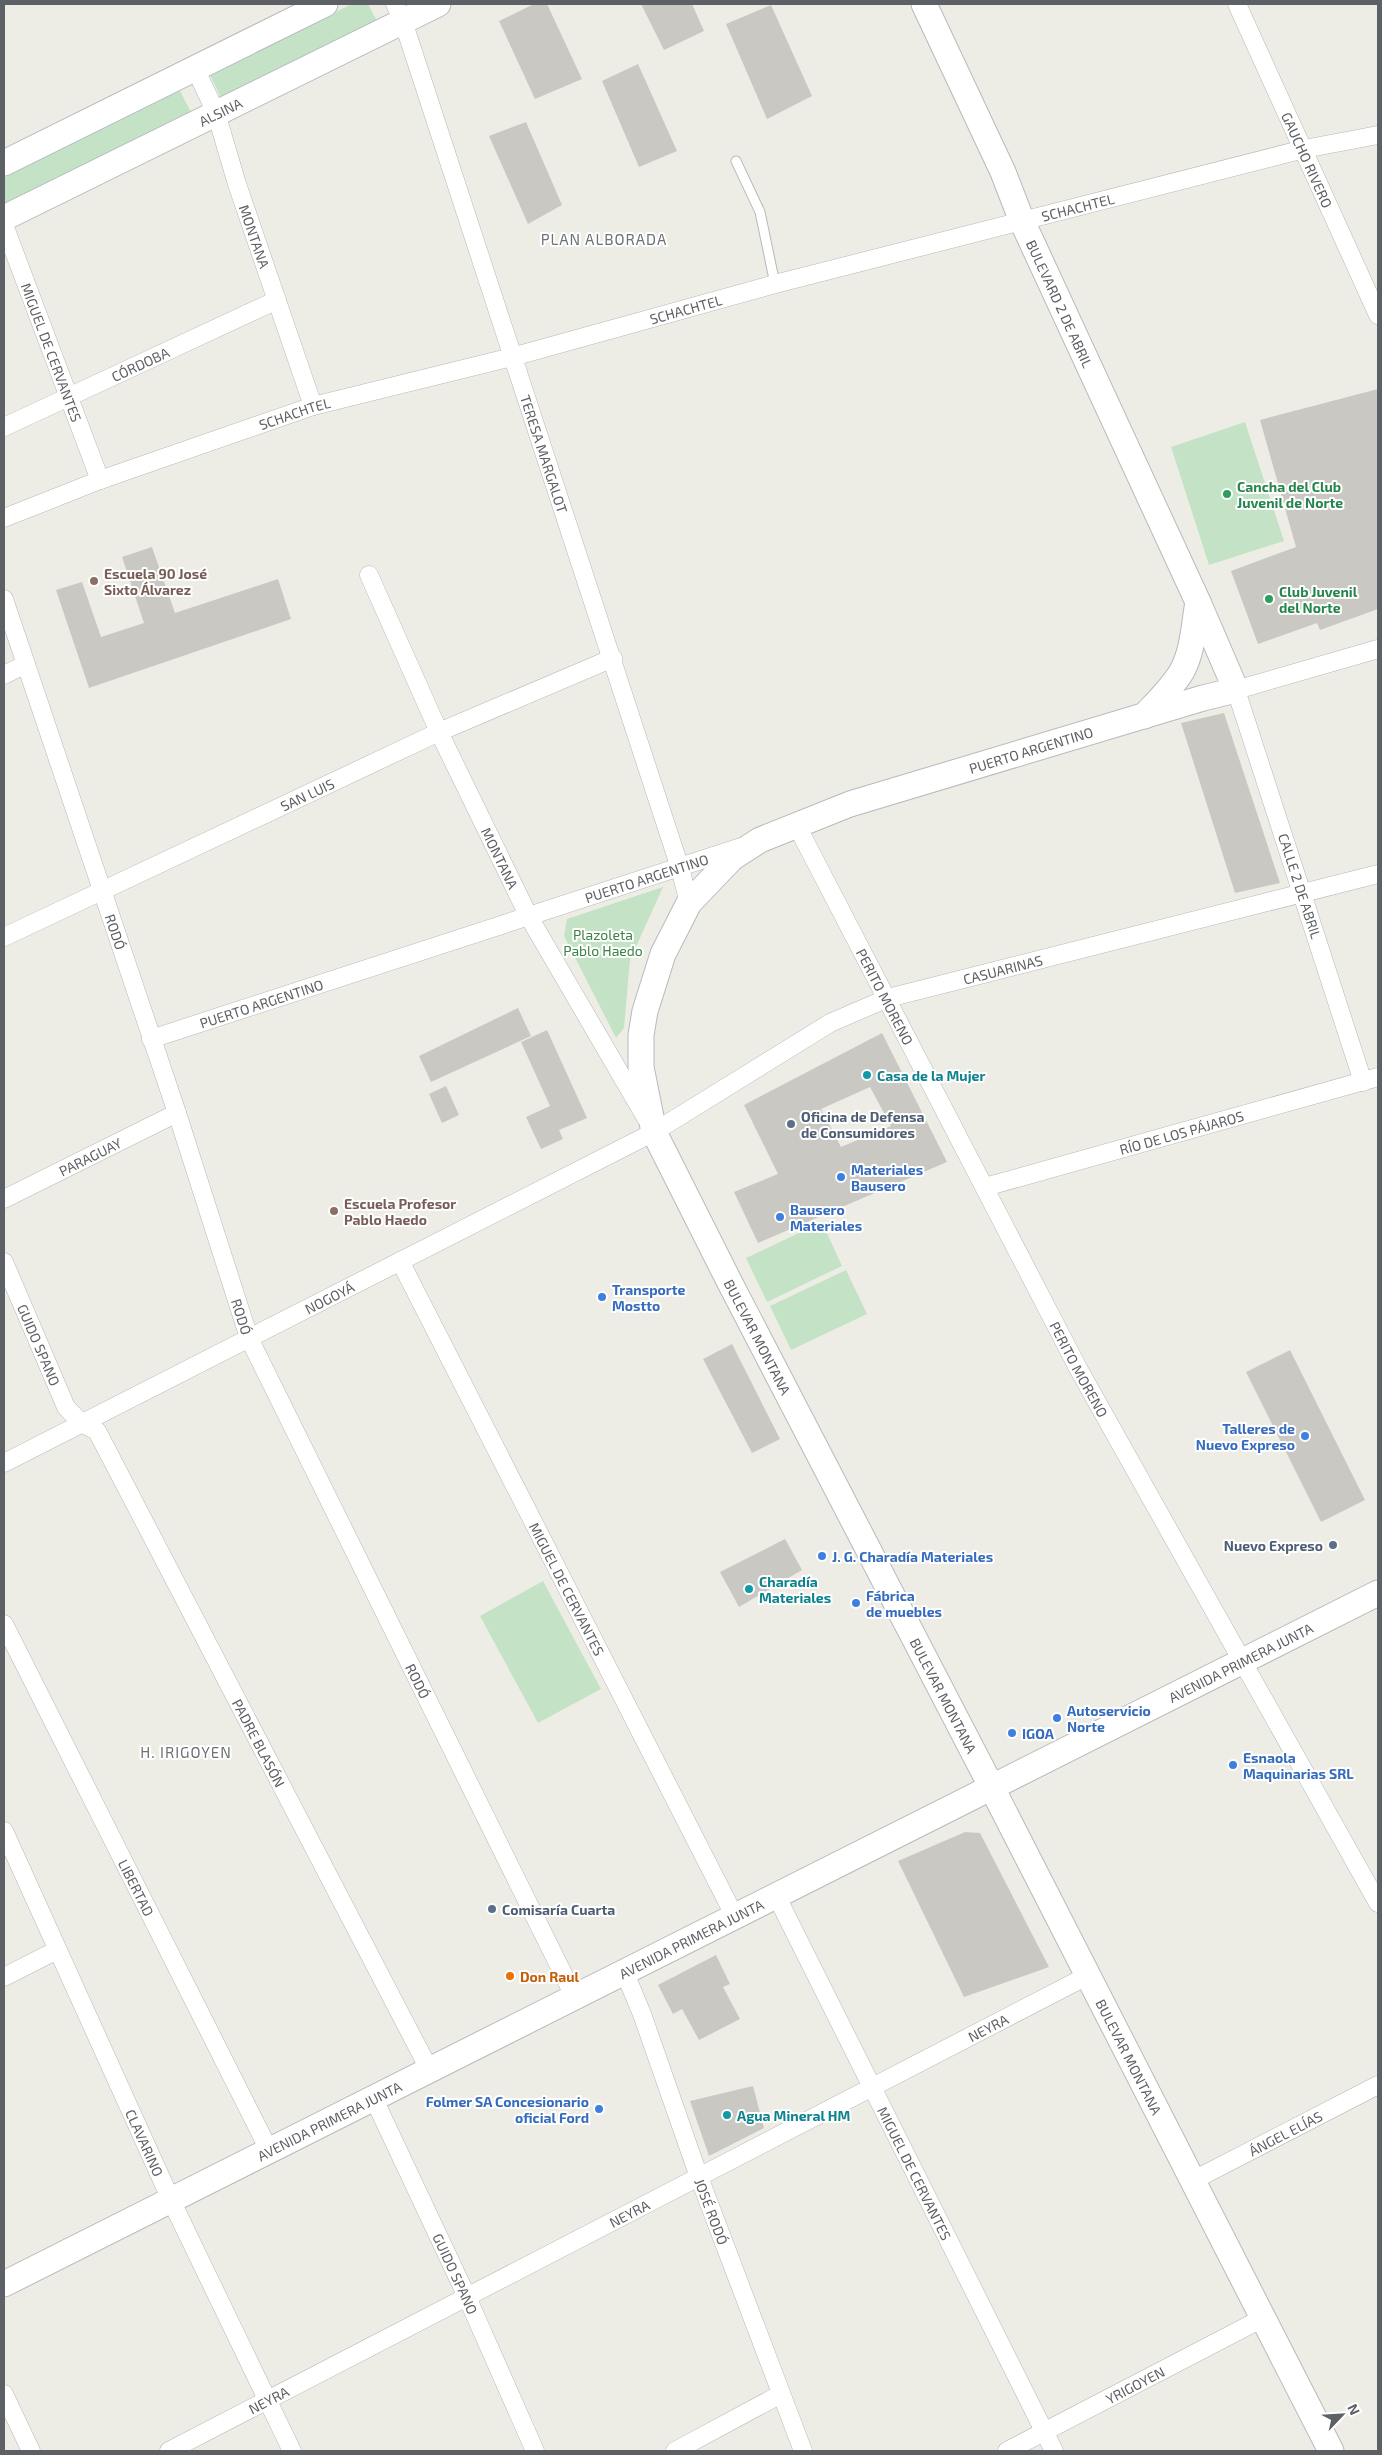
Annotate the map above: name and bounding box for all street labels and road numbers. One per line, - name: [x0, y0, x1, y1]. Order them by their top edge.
- street label: ALSINA: [196, 93, 245, 129]
- street label: GAUCHO RIVERO: [1279, 109, 1337, 210]
- street label: SCHACHTEL: [1040, 189, 1116, 224]
- street label: MONTANA: [236, 202, 274, 271]
- street label: BULEVARD 2 DE ABRIL: [1023, 237, 1097, 370]
- street label: MIGUEL DE CERVANTES: [18, 280, 86, 424]
- street label: SCHACHTEL: [648, 291, 724, 327]
- street label: CÓRDOBA: [108, 343, 172, 384]
- street label: TERESA MARGALOT: [517, 392, 572, 515]
- street label: SCHACHTEL: [256, 394, 332, 433]
- street label: PUERTO ARGENTINO: [967, 723, 1095, 777]
- street label: SAN LUIS: [277, 774, 337, 814]
- street label: MONTANA: [478, 825, 523, 892]
- street label: CALLE 2 DE ABRIL: [1275, 831, 1325, 941]
- street label: PUERTO ARGENTINO: [582, 850, 710, 906]
- street label: RODÓ: [102, 912, 130, 952]
- street label: PERITO MORENO: [853, 945, 917, 1048]
- street label: CASUARINAS: [961, 951, 1044, 987]
- street label: PUERTO ARGENTINO: [197, 975, 325, 1031]
- street label: RÍO DE LOS PÁJAROS: [1117, 1107, 1246, 1157]
- street label: PARAGUAY: [56, 1134, 124, 1179]
- street label: BULEVAR MONTANA: [721, 1276, 795, 1398]
- street label: NOGOYÁ: [302, 1278, 357, 1317]
- street label: RODÓ: [228, 1296, 256, 1337]
- street label: GUIDO SPANO: [14, 1301, 64, 1388]
- street label: PERITO MORENO: [1047, 1318, 1112, 1420]
- street label: MIGUEL DE CERVANTES: [526, 1519, 608, 1658]
- street label: AVENIDA PRIMERA JUNTA: [1165, 1619, 1316, 1706]
- street label: BULEVAR MONTANA: [907, 1635, 981, 1756]
- street label: RODÓ: [403, 1661, 434, 1701]
- street label: PADRE BLASÓN: [229, 1696, 289, 1790]
- street label: LIBERTAD: [115, 1856, 158, 1919]
- street label: AVENIDA PRIMERA JUNTA: [616, 1895, 766, 1982]
- street label: BULEVAR MONTANA: [1093, 1996, 1166, 2118]
- street label: NEYRA: [965, 2010, 1011, 2045]
- street label: AVENIDA PRIMERA JUNTA: [254, 2077, 405, 2164]
- street label: MIGUEL DE CERVANTES: [875, 2104, 956, 2243]
- street label: CLAVARINO: [122, 2106, 168, 2179]
- street label: ÁNGEL ELÍAS: [1246, 2107, 1325, 2159]
- street label: JOSÉ RODÓ: [692, 2176, 732, 2247]
- street label: NEYRA: [606, 2195, 652, 2230]
- street label: GUIDO SPANO: [430, 2230, 482, 2317]
- street label: YRIGOYEN: [1103, 2362, 1167, 2407]
- street label: NEYRA: [245, 2382, 292, 2417]

